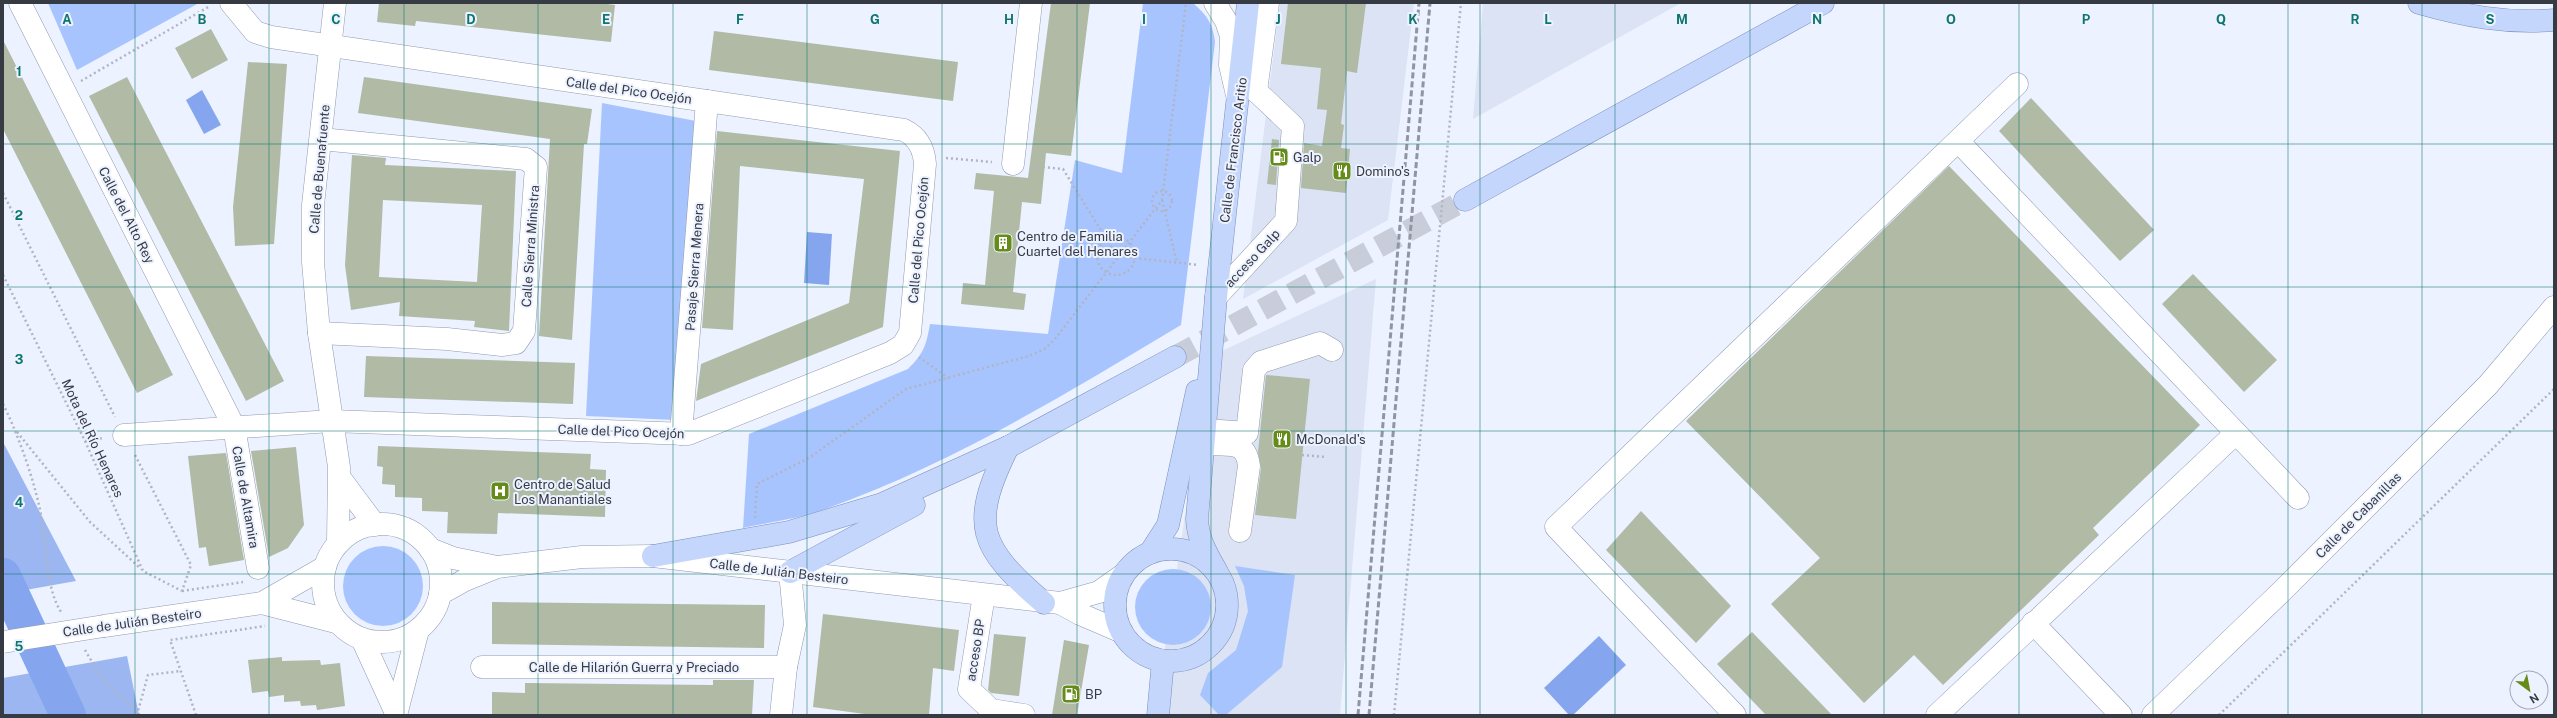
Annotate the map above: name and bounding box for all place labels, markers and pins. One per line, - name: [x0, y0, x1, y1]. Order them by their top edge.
- fuel station icon: Galp: [1268, 146, 1290, 168]
- place label: Galp: [1293, 150, 1322, 165]
- restaurant icon: Domino's: [1331, 160, 1353, 182]
- place label: Domino's: [1356, 164, 1410, 179]
- place label: Centro de Familia Cuartel del Henares: [1017, 229, 1138, 259]
- building icon: Centro de Familia Cuartel del Henares: [992, 232, 1014, 254]
- restaurant icon: McDonald's: [1271, 428, 1293, 450]
- place label: McDonald's: [1296, 432, 1366, 447]
- place label: Centro de Salud Los Manantiales: [514, 477, 612, 507]
- hospital icon: Centro de Salud Los Manantiales: [489, 480, 511, 502]
- fuel station icon: BP: [1060, 683, 1082, 705]
- place label: BP: [1085, 687, 1102, 702]

